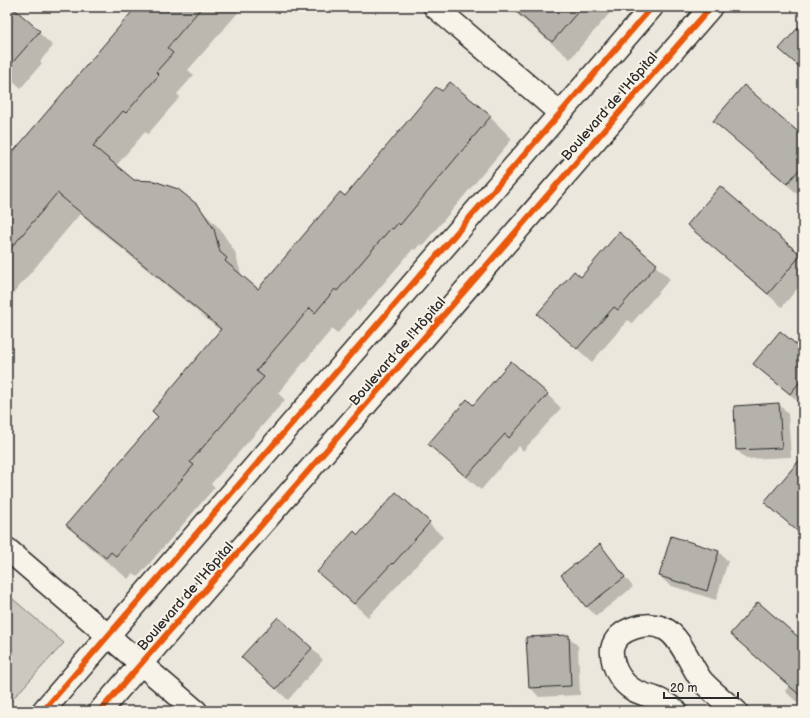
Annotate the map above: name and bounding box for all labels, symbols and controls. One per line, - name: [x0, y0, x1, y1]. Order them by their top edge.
- street label: Boulevard de l'Hôpital: [558, 49, 661, 164]
- street label: Boulevard de l'Hôpital: [346, 294, 449, 409]
- street label: Boulevard de l'Hôpital: [134, 539, 237, 654]
- scale bar: [664, 674, 738, 700]
- text: 20 m: [670, 681, 697, 696]

